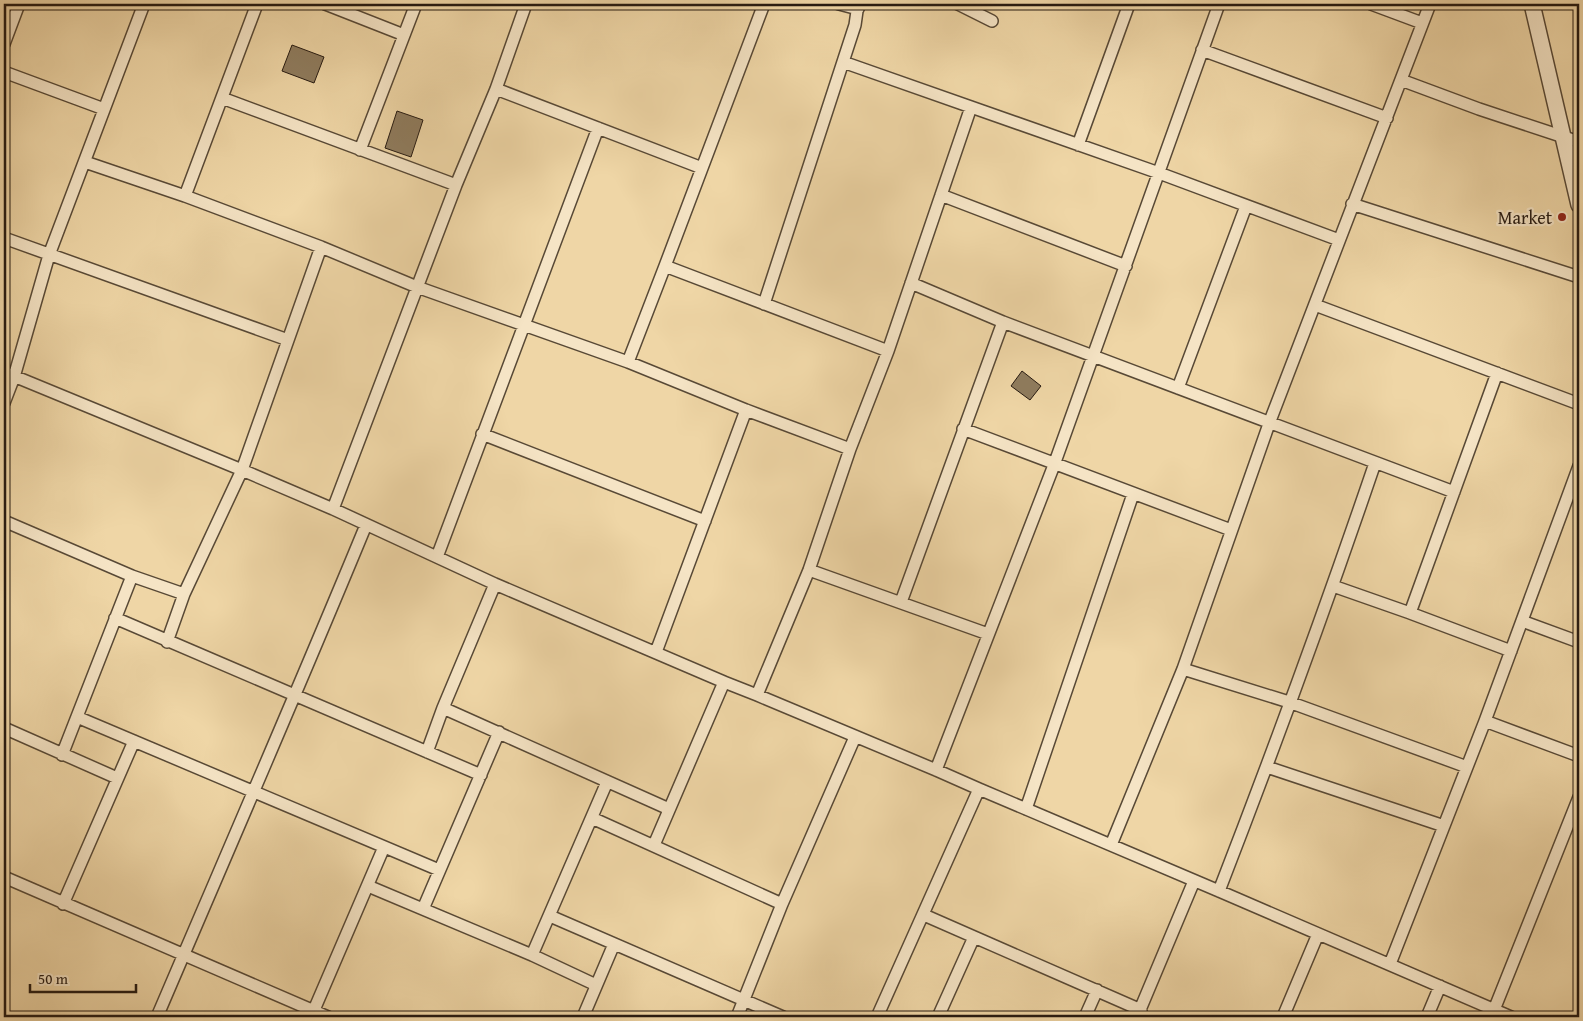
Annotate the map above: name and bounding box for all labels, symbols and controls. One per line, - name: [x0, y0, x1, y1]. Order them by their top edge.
- place label: Market: [1498, 204, 1553, 231]
- marker: Market: [1556, 211, 1568, 223]
- scale bar: [30, 961, 136, 993]
- text: 50 m: [38, 968, 69, 989]

